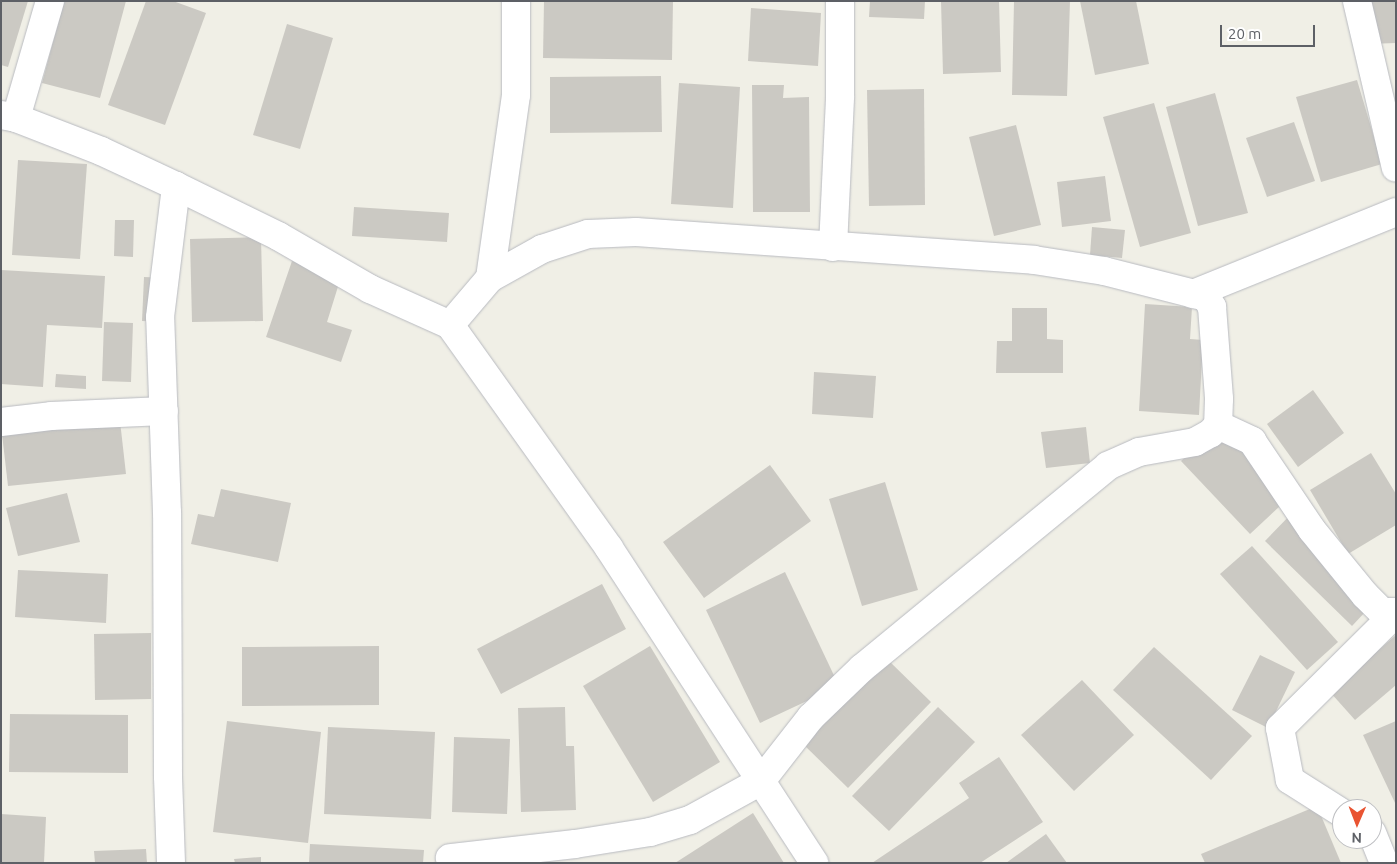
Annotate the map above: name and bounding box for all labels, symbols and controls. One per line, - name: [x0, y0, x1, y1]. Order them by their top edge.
- scale bar: [1222, 15, 1317, 47]
- text: 20 m: [1228, 25, 1261, 42]
- north arrow: [1332, 799, 1382, 849]
- text: N: [1351, 830, 1362, 846]

